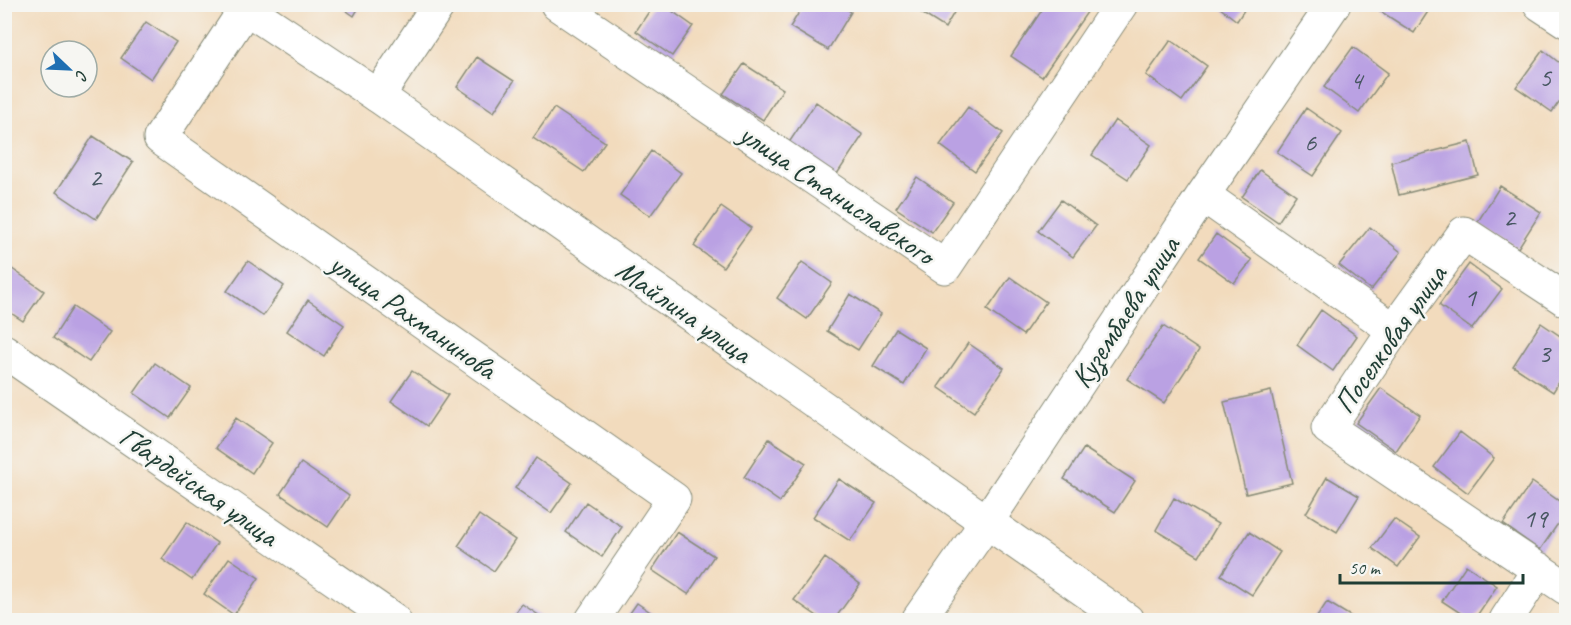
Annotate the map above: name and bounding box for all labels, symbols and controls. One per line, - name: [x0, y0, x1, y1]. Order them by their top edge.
- north arrow: [39, 39, 99, 99]
- house number: 5: [1539, 60, 1553, 94]
- house number: 4: [1350, 63, 1365, 97]
- text: С: [70, 67, 93, 84]
- street label: улица Станиславского: [730, 114, 945, 275]
- house number: 6: [1304, 125, 1317, 159]
- house number: 2: [89, 160, 103, 194]
- house number: 2: [1503, 200, 1517, 234]
- street label: Кузембаева улица: [1062, 227, 1189, 395]
- street label: улица Рахманинова: [320, 243, 506, 389]
- street label: Майлина улица: [609, 251, 761, 373]
- street label: Поселковая улица: [1325, 256, 1456, 421]
- house number: 1: [1464, 280, 1478, 314]
- house number: 3: [1538, 336, 1552, 370]
- street label: Гвардейская улица: [112, 417, 287, 556]
- house number: 19: [1523, 501, 1549, 535]
- scale bar: [1340, 547, 1523, 585]
- text: 50 m: [1349, 557, 1382, 579]

